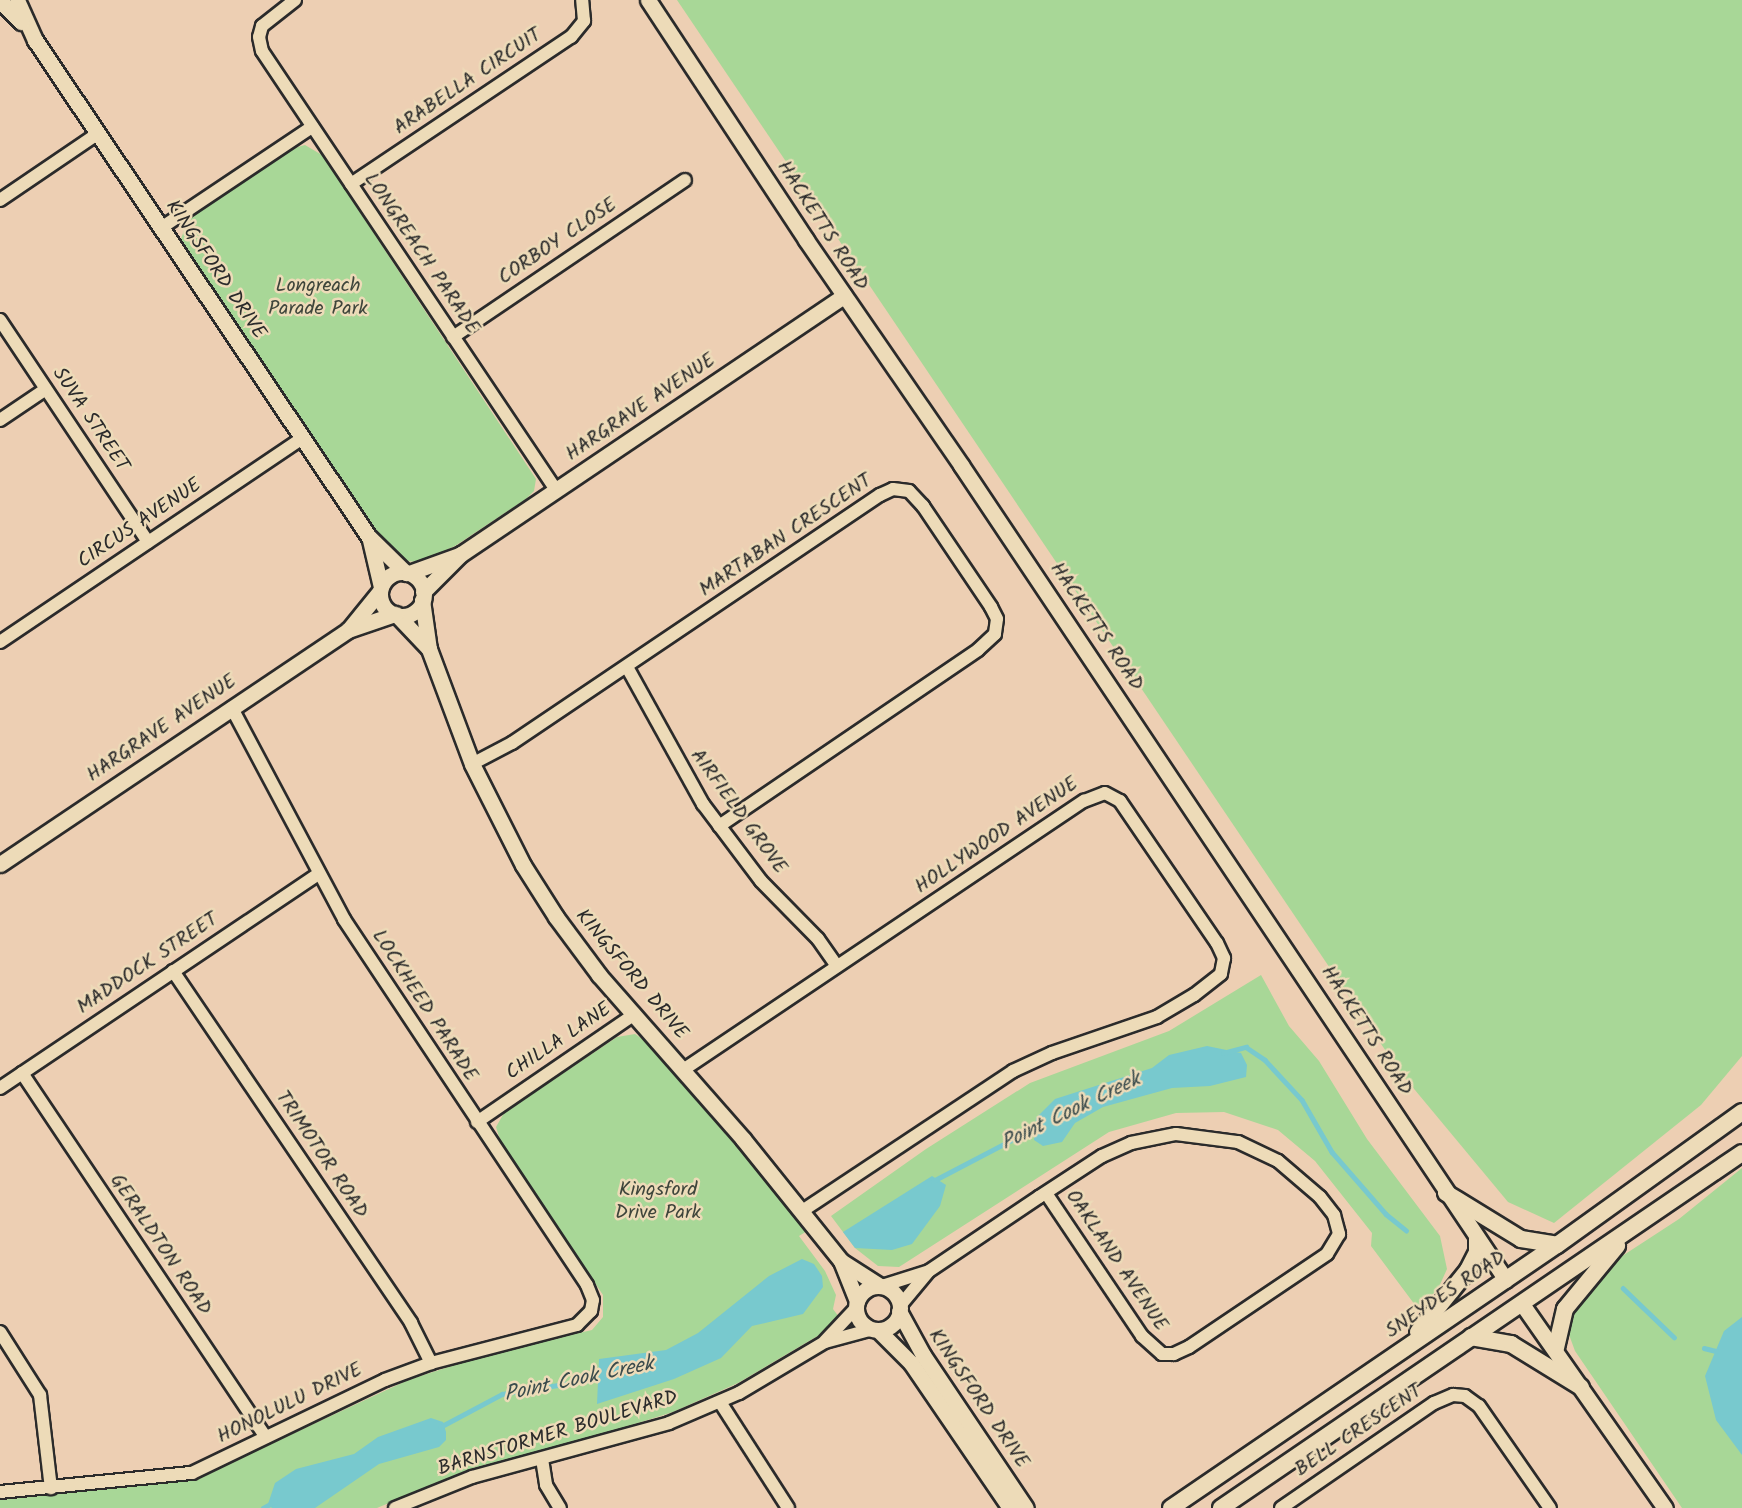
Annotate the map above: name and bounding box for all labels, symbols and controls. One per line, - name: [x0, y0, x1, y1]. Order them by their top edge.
- street label: ARABELLA CIRCUIT: [390, 24, 546, 140]
- street label: HACKETTS ROAD: [771, 157, 873, 295]
- street label: LONGREACH PARADE: [358, 169, 484, 339]
- street label: CORBOY CLOSE: [494, 193, 622, 291]
- street label: KINGSFORD DRIVE: [160, 196, 270, 344]
- park label: Longreach Parade Park: [268, 274, 368, 321]
- street label: HARGRAVE AVENUE: [562, 349, 720, 467]
- street label: SUVA STREET: [46, 363, 134, 477]
- street label: MARTABAN CRESCENT: [695, 469, 877, 603]
- street label: CIRCUS AVENUE: [74, 474, 206, 574]
- street label: HACKETTS ROAD: [1044, 558, 1148, 696]
- street label: HARGRAVE AVENUE: [83, 670, 241, 788]
- street label: AIRFIELD GROVE: [685, 745, 791, 879]
- street label: HOLLYWOOD AVENUE: [911, 772, 1083, 900]
- street label: KINGSFORD DRIVE: [569, 905, 693, 1045]
- street label: MADDOCK STREET: [73, 908, 223, 1020]
- street label: LOCKHEED PARADE: [366, 926, 482, 1086]
- street label: HACKETTS ROAD: [1315, 962, 1417, 1100]
- street label: CHILLA LANE: [502, 998, 616, 1086]
- water label: Point Cook Creek: [997, 1067, 1145, 1157]
- street label: TRIMOTOR ROAD: [270, 1087, 372, 1223]
- street label: GERALDTON ROAD: [104, 1170, 216, 1320]
- park label: Kingsford Drive Park: [615, 1179, 701, 1226]
- street label: OAKLAND AVENUE: [1060, 1186, 1172, 1336]
- street label: SNEYDES ROAD: [1381, 1246, 1511, 1344]
- street label: KINGSFORD DRIVE: [923, 1325, 1033, 1473]
- water label: Point Cook Creek: [502, 1352, 656, 1408]
- street label: HONOLULU DRIVE: [214, 1359, 366, 1449]
- street label: BELL CRESCENT: [1291, 1380, 1427, 1482]
- street label: BARNSTORMER BOULEVARD: [435, 1386, 681, 1482]

